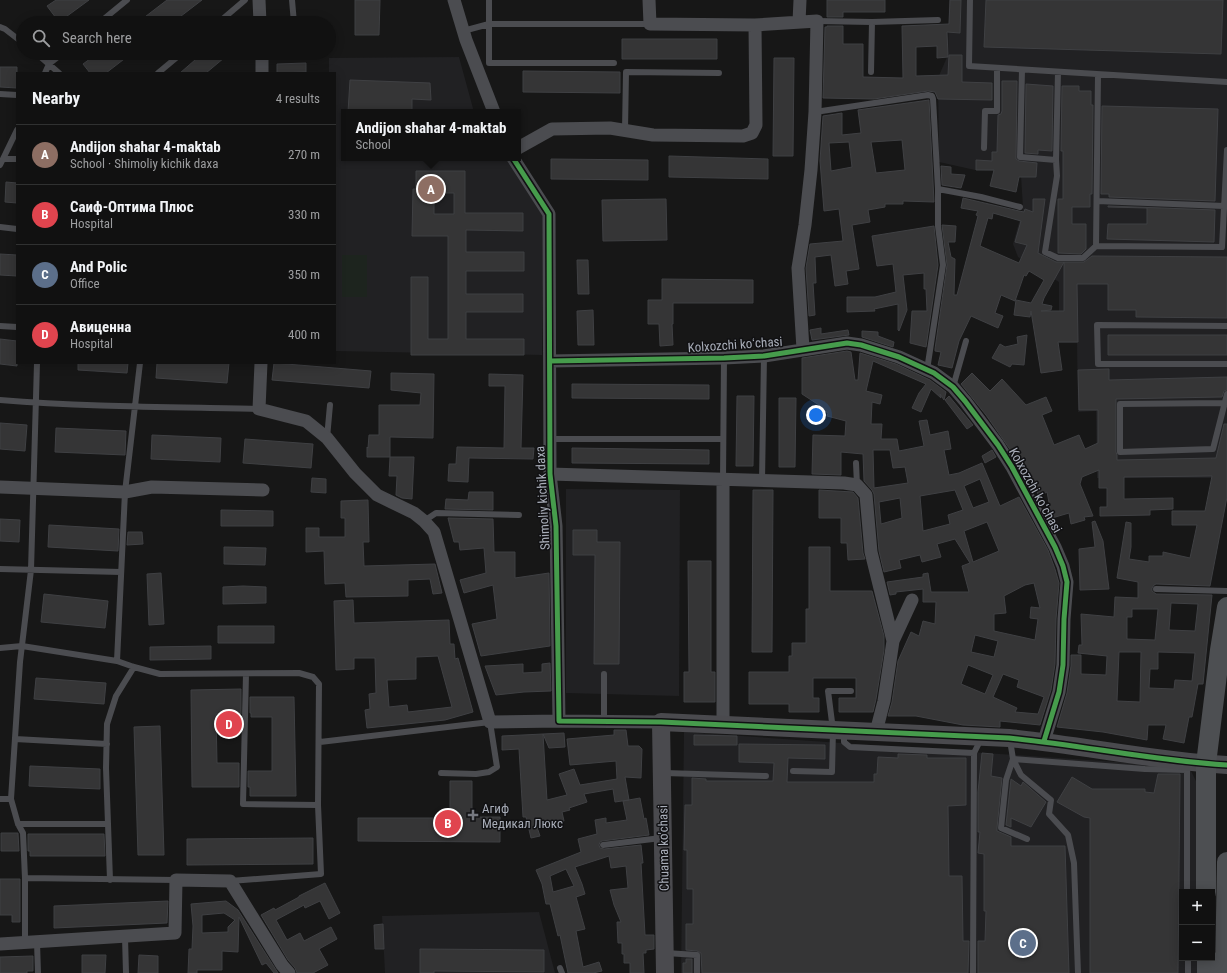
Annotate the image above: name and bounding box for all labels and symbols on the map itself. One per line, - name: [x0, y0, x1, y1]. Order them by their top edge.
- pin: A: [418, 174, 444, 204]
- street label: Kolxozchi koʻchasi: [687, 334, 783, 355]
- your location: [806, 405, 826, 425]
- street label: Kolxozchi koʻchasi: [1006, 445, 1065, 535]
- street label: Shimoliy kichik daxa: [532, 446, 553, 550]
- pin: D: [216, 709, 242, 739]
- place label: Агиф Медикал Люкс: [482, 801, 563, 831]
- street label: Chuama ko'chasi: [655, 805, 672, 891]
- pin: B: [435, 808, 461, 838]
- marker: Агиф Медикал Люкс: [467, 809, 479, 821]
- pin: C: [1010, 928, 1036, 958]

